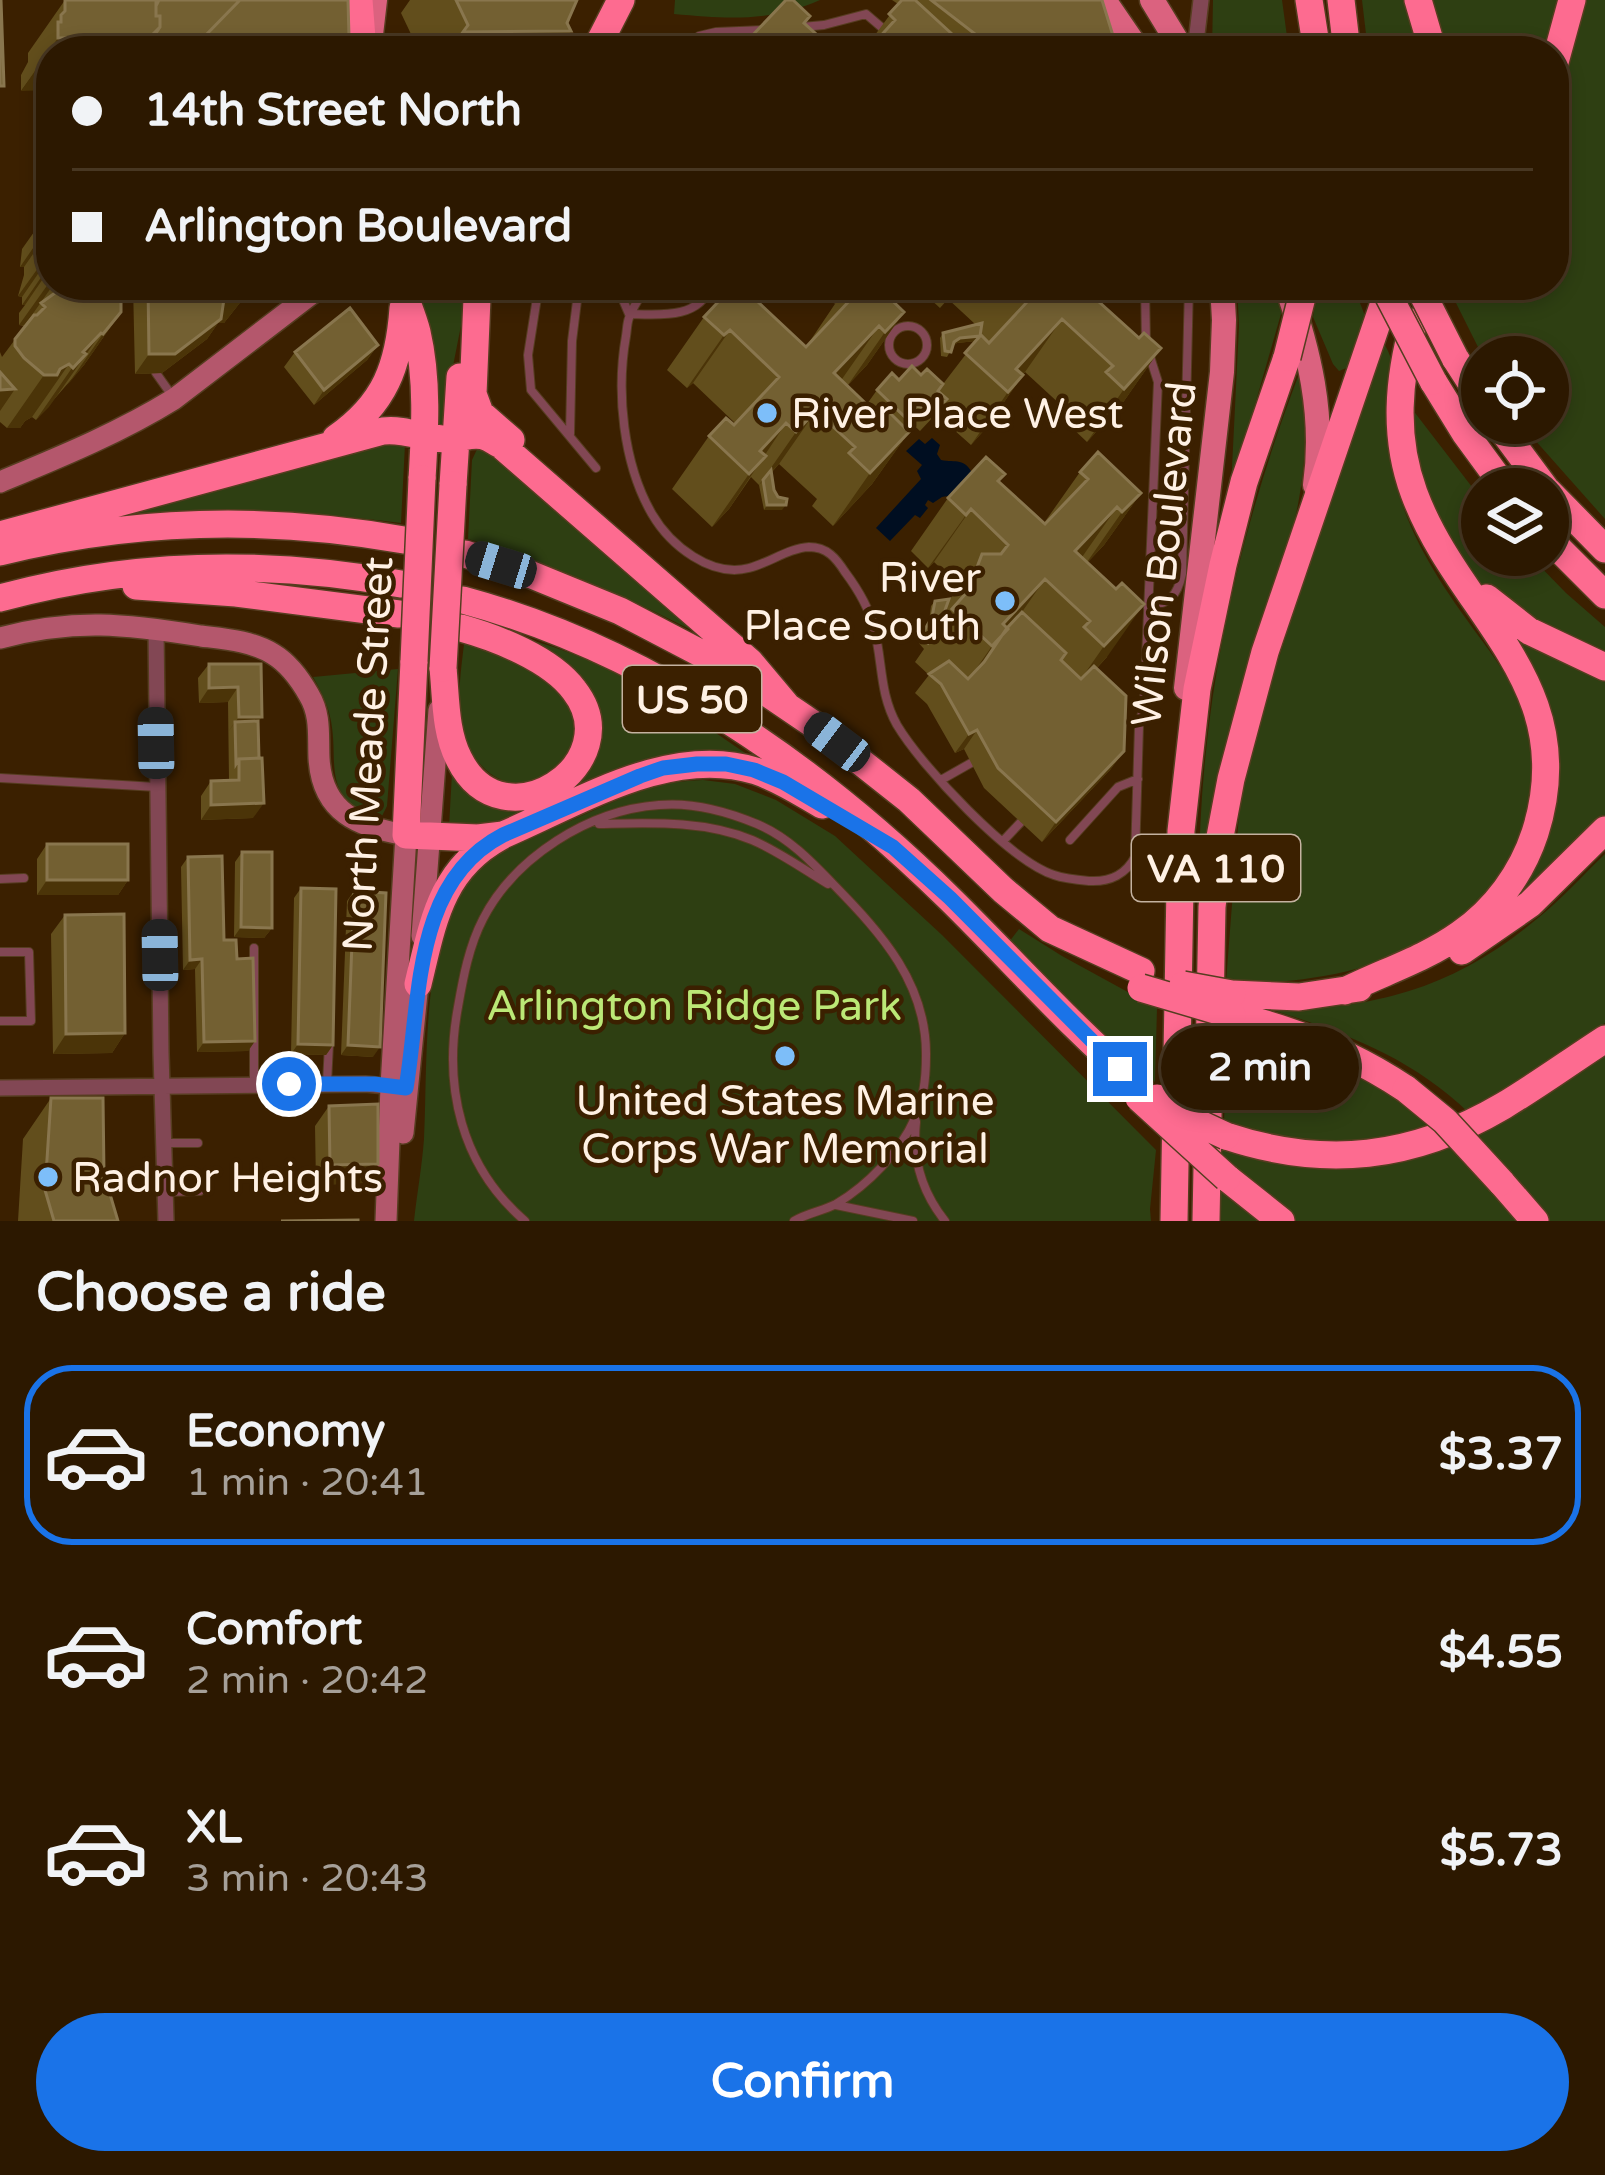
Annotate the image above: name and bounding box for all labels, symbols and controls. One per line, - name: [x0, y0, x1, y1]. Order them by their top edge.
- text: 14th Street North: [144, 84, 522, 138]
- text: Arlington Boulevard: [144, 200, 572, 254]
- map controls: [1461, 336, 1569, 576]
- button: locate: [1461, 336, 1569, 444]
- street label: Wilson Boulevard: [1121, 379, 1208, 729]
- place label: River Place West: [791, 389, 1123, 440]
- marker: River Place West: [754, 400, 780, 426]
- button: layers: [1461, 468, 1569, 576]
- car: [461, 537, 541, 593]
- place label: River Place South: [743, 553, 981, 652]
- street label: North Meade Street: [333, 555, 404, 953]
- marker: River Place South: [992, 588, 1018, 614]
- road number: US 50: [623, 666, 761, 732]
- car: [797, 706, 877, 778]
- car: [137, 707, 175, 779]
- road number: VA 110: [1132, 835, 1300, 901]
- car: [141, 919, 179, 991]
- park label: Arlington Ridge Park: [486, 981, 902, 1032]
- callout: 2 min: [1162, 1027, 1360, 1111]
- route end: [1093, 1042, 1147, 1096]
- marker: United States Marine Corps War Memorial: [772, 1043, 798, 1069]
- text: 2 min: [1208, 1044, 1312, 1091]
- route start: [262, 1057, 316, 1111]
- place label: United States Marine Corps War Memorial: [576, 1076, 994, 1175]
- place label: Radnor Heights: [72, 1153, 383, 1204]
- marker: Radnor Heights: [35, 1164, 61, 1190]
- text: Choose a ride: [36, 1260, 386, 1325]
- icon: car: [42, 1401, 150, 1509]
- text: Economy: [186, 1405, 385, 1459]
- text: $3.37: [1439, 1428, 1563, 1482]
- text: 1 min · 20:41: [186, 1459, 428, 1506]
- icon: car: [42, 1599, 150, 1707]
- text: Comfort: [186, 1603, 362, 1657]
- text: $4.55: [1439, 1626, 1563, 1680]
- text: 2 min · 20:42: [186, 1657, 428, 1704]
- icon: car: [42, 1797, 150, 1905]
- text: XL: [186, 1801, 242, 1855]
- text: $5.73: [1440, 1824, 1563, 1878]
- text: 3 min · 20:43: [186, 1855, 428, 1902]
- button: Confirm: [36, 2013, 1569, 2151]

